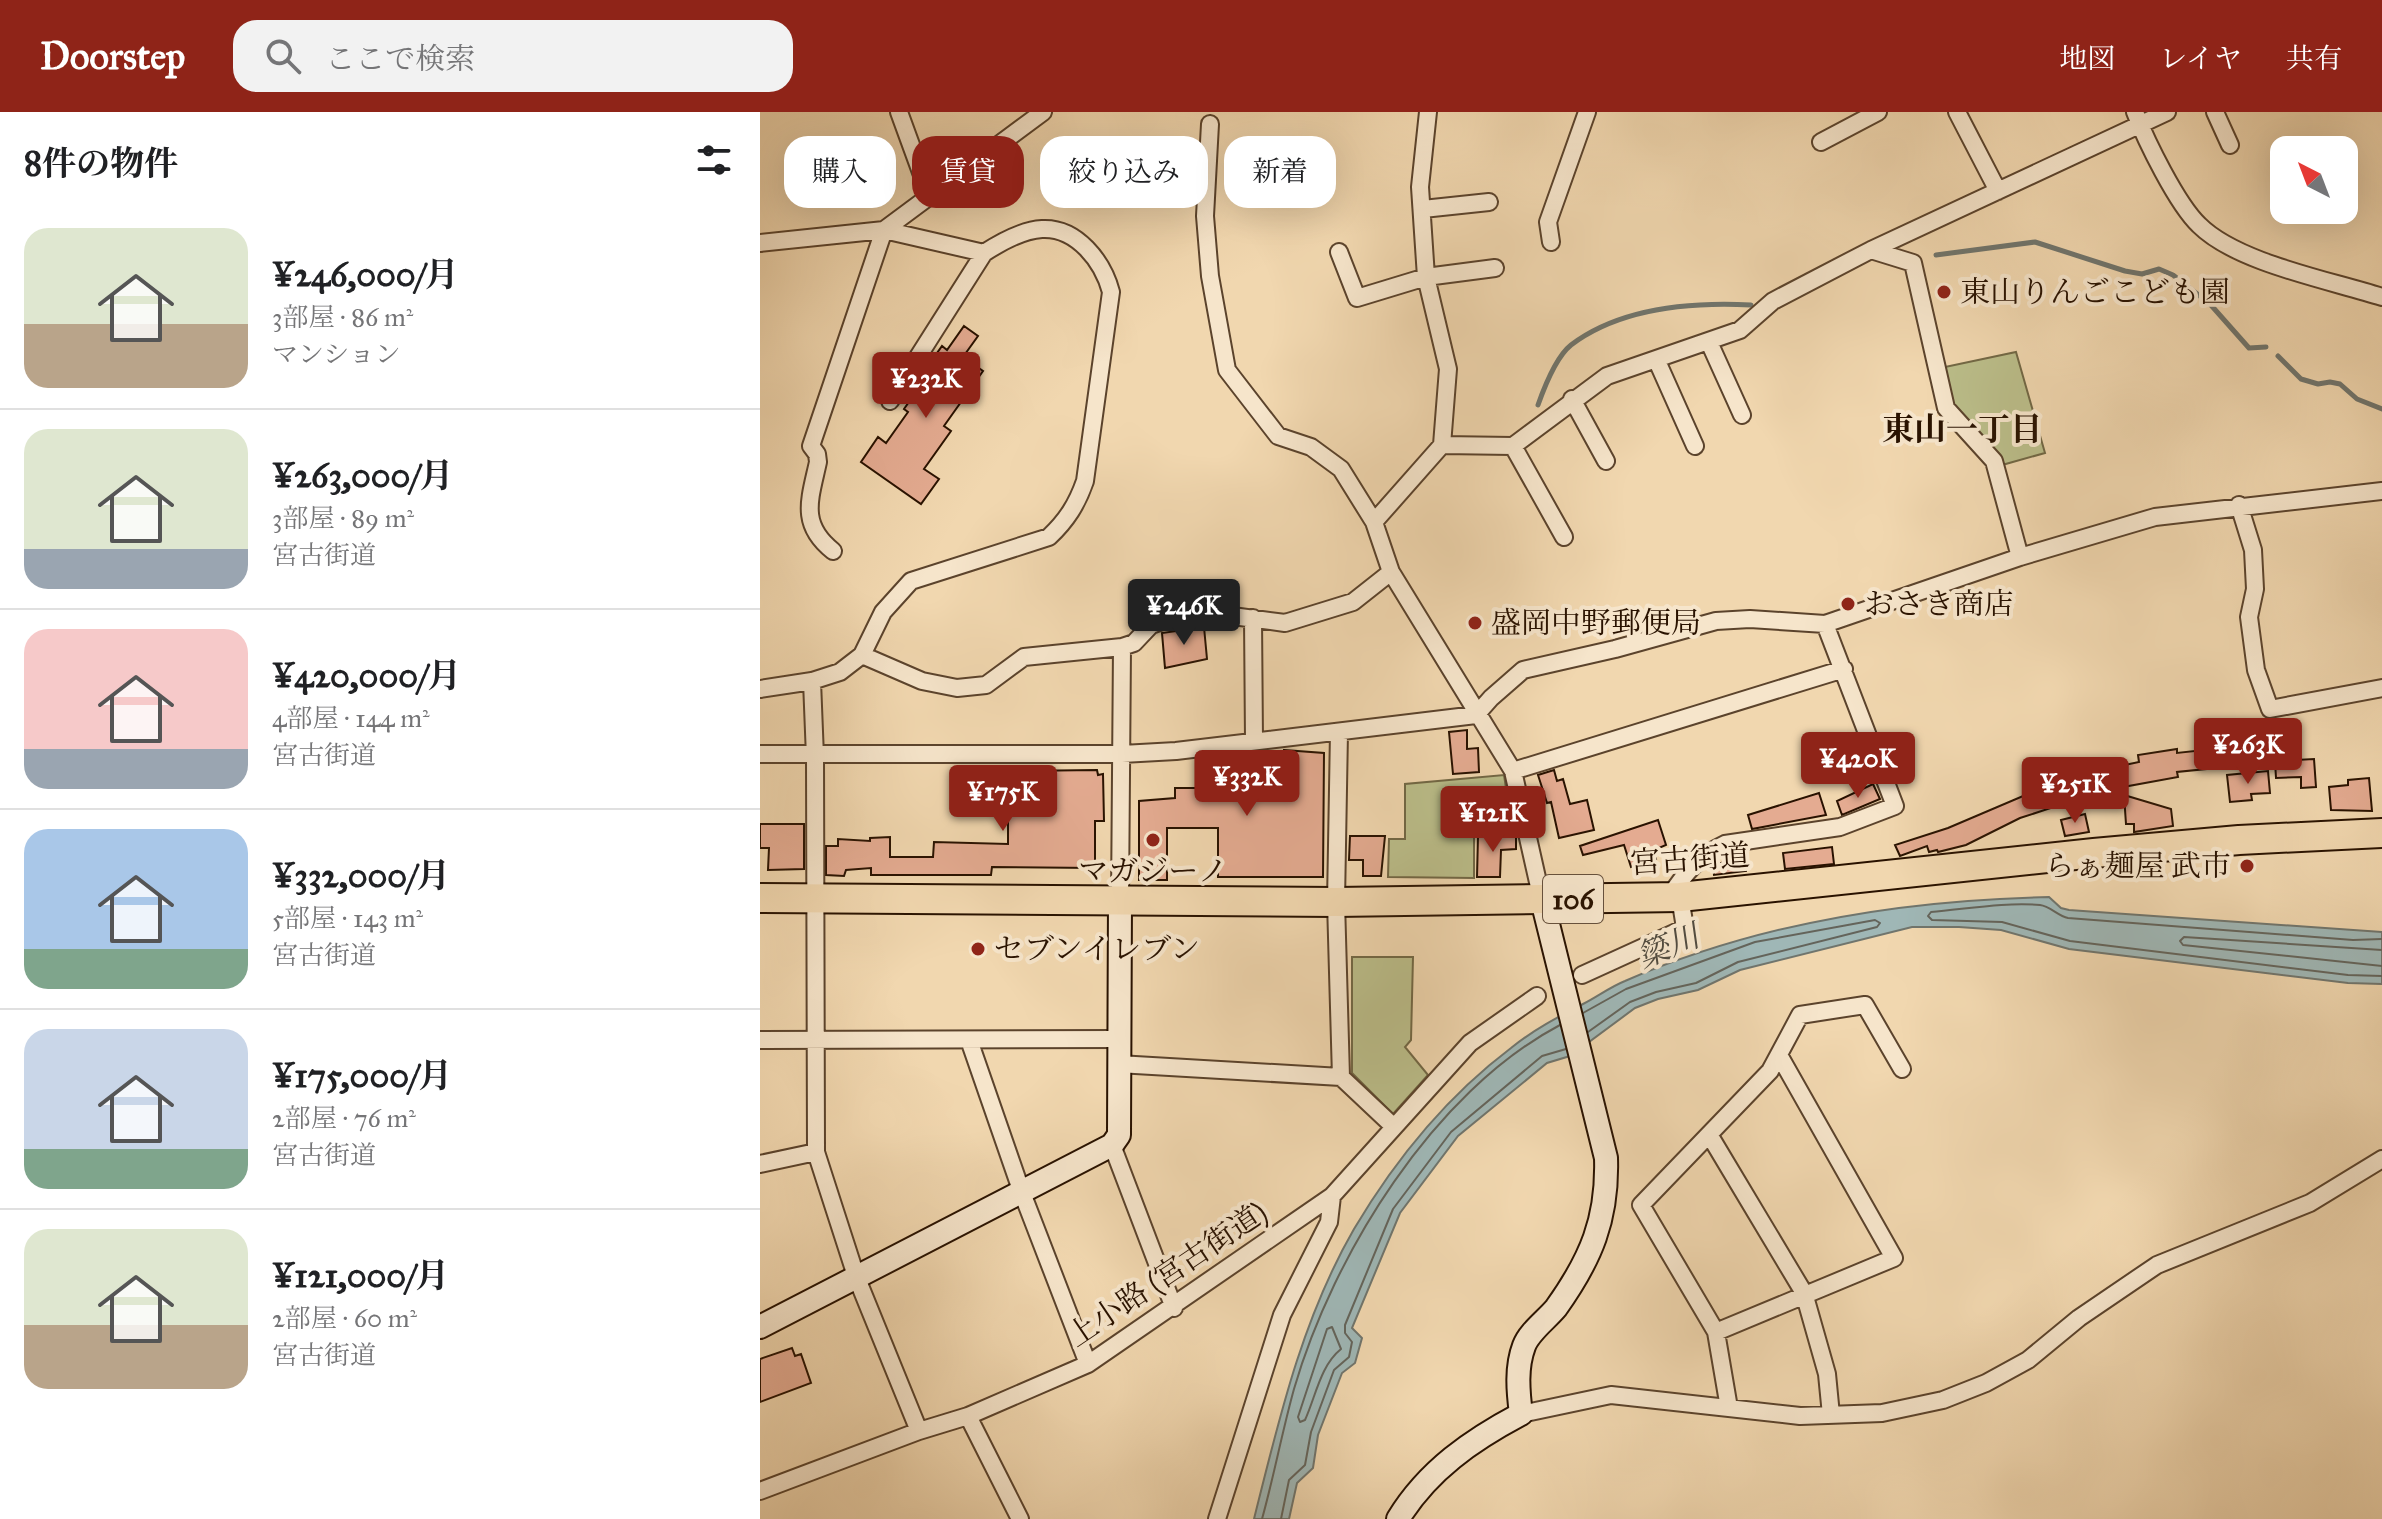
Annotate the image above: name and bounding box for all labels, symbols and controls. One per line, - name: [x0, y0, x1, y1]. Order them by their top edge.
- search box: [233, 20, 793, 92]
- text: Doorstep: [40, 33, 185, 79]
- icon: search: [261, 34, 305, 78]
- text: ここで検索: [325, 41, 475, 77]
- text: 地図: [2059, 41, 2115, 76]
- text: レイヤ: [2159, 41, 2242, 76]
- text: 共有: [2286, 41, 2342, 76]
- chip: 購入: [784, 136, 896, 208]
- chip: 賃貸: [912, 136, 1024, 208]
- chip: 絞り込み: [1040, 136, 1208, 208]
- chip: 新着: [1224, 136, 1336, 208]
- north arrow: [2270, 136, 2358, 224]
- map controls: [2270, 136, 2358, 224]
- icon: filters: [692, 138, 736, 182]
- text: 8件の物件: [24, 143, 178, 184]
- text: ¥246,000/月: [272, 254, 459, 295]
- icon: home: [88, 260, 184, 356]
- place label: 東山りんごこども園: [1960, 274, 2230, 310]
- marker: 東山りんごこども園: [1935, 283, 1953, 301]
- text: 3部屋 · 86 m²: [272, 301, 413, 333]
- text: マンション: [272, 338, 401, 370]
- pin: ¥232K: [870, 352, 982, 420]
- text: ¥232K: [890, 362, 962, 394]
- district label: 東山一丁目: [1882, 410, 2042, 449]
- text: ¥263,000/月: [272, 455, 453, 496]
- icon: home: [88, 461, 184, 557]
- text: 3部屋 · 89 m²: [272, 502, 414, 534]
- text: 宮古街道: [272, 539, 376, 571]
- pin: ¥246K: [1128, 579, 1240, 647]
- place label: おさき商店: [1864, 586, 2014, 622]
- text: ¥246K: [1146, 589, 1222, 621]
- marker: おさき商店: [1839, 595, 1857, 613]
- place label: 盛岡中野郵便局: [1491, 605, 1701, 641]
- marker: 盛岡中野郵便局: [1466, 614, 1484, 632]
- text: ¥420,000/月: [272, 655, 461, 696]
- icon: home: [88, 661, 184, 757]
- text: 4部屋 · 144 m²: [272, 702, 430, 734]
- pin: ¥263K: [2192, 718, 2304, 786]
- text: ¥263K: [2212, 728, 2284, 760]
- pin: ¥420K: [1802, 732, 1914, 800]
- text: 宮古街道: [272, 739, 376, 771]
- text: ¥420K: [1819, 742, 1897, 774]
- pin: ¥332K: [1191, 750, 1303, 818]
- pin: ¥251K: [2019, 757, 2131, 825]
- text: ¥332K: [1212, 760, 1282, 792]
- pin: ¥175K: [947, 765, 1059, 833]
- text: ¥251K: [2040, 767, 2110, 799]
- text: ¥175K: [967, 775, 1039, 807]
- pin: ¥121K: [1437, 786, 1549, 854]
- text: ¥121K: [1459, 796, 1527, 828]
- marker: マガジーノ: [1144, 831, 1162, 849]
- street label: 宮古街道: [1629, 837, 1751, 881]
- place label: らぁ麺屋 武市: [2045, 848, 2231, 884]
- place label: マガジーノ: [1078, 853, 1228, 889]
- text: ¥332,000/月: [272, 855, 450, 896]
- marker: らぁ麺屋 武市: [2238, 857, 2256, 875]
- icon: home: [88, 861, 184, 957]
- road number: 106: [1543, 875, 1603, 923]
- text: 5部屋 · 143 m²: [272, 902, 423, 934]
- water label: 簗川: [1631, 915, 1708, 977]
- place label: セブンイレブン: [994, 931, 1200, 967]
- text: 宮古街道: [272, 939, 376, 971]
- marker: セブンイレブン: [969, 940, 987, 958]
- text: ¥175,000/月: [272, 1055, 452, 1096]
- icon: home: [88, 1061, 184, 1157]
- text: 2部屋 · 76 m²: [272, 1102, 416, 1134]
- text: 宮古街道: [272, 1139, 376, 1171]
- street label: 上小路 (宮古街道): [1060, 1194, 1274, 1355]
- text: ¥121,000/月: [272, 1255, 449, 1296]
- icon: home: [88, 1261, 184, 1357]
- text: 2部屋 · 60 m²: [272, 1302, 417, 1334]
- text: 宮古街道: [272, 1339, 376, 1371]

